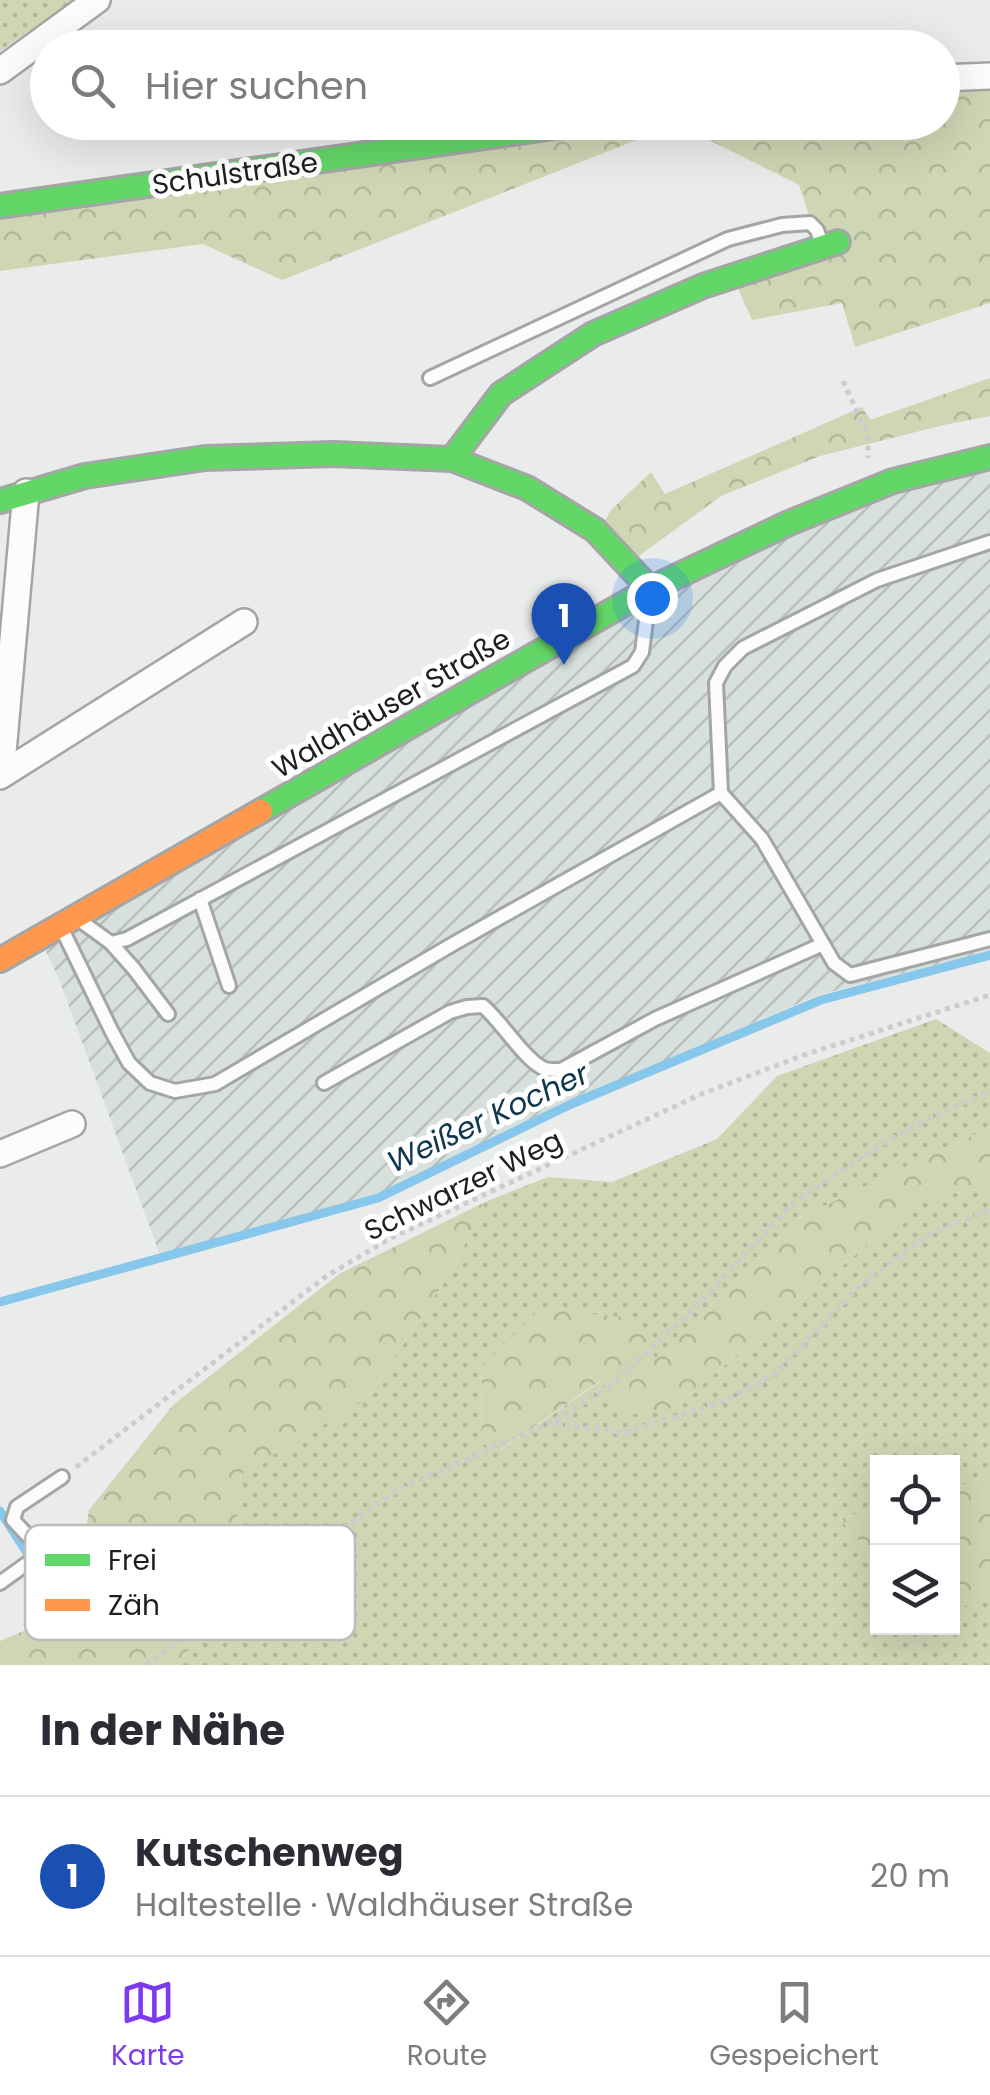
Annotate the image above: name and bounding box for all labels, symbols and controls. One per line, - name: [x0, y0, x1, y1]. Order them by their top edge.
- search box: [30, 30, 960, 140]
- icon: search: [65, 58, 120, 113]
- text: Hier suchen: [145, 59, 368, 112]
- street label: Schulstraße: [150, 143, 320, 204]
- your location: [627, 573, 678, 624]
- pin: 1: [532, 582, 596, 665]
- street label: Waldhäuser Straße: [265, 619, 518, 788]
- water label: Weißer Kocher: [380, 1052, 596, 1183]
- street label: Schwarzer Weg: [358, 1121, 569, 1250]
- map controls: [870, 1455, 960, 1635]
- button: locate: [870, 1455, 960, 1545]
- legend: [25, 1525, 355, 1640]
- text: Frei: [108, 1541, 157, 1580]
- button: layers: [870, 1545, 960, 1635]
- text: Zäh: [108, 1586, 160, 1625]
- text: In der Nähe: [40, 1701, 285, 1760]
- text: Kutschenweg: [135, 1826, 403, 1879]
- text: 1: [66, 1853, 79, 1898]
- text: 20 m: [870, 1853, 950, 1898]
- text: Haltestelle · Waldhäuser Straße: [135, 1882, 633, 1927]
- tab: Karte: [111, 1975, 185, 2077]
- tab: Route: [407, 1975, 487, 2077]
- tab: Gespeichert: [709, 1975, 879, 2077]

